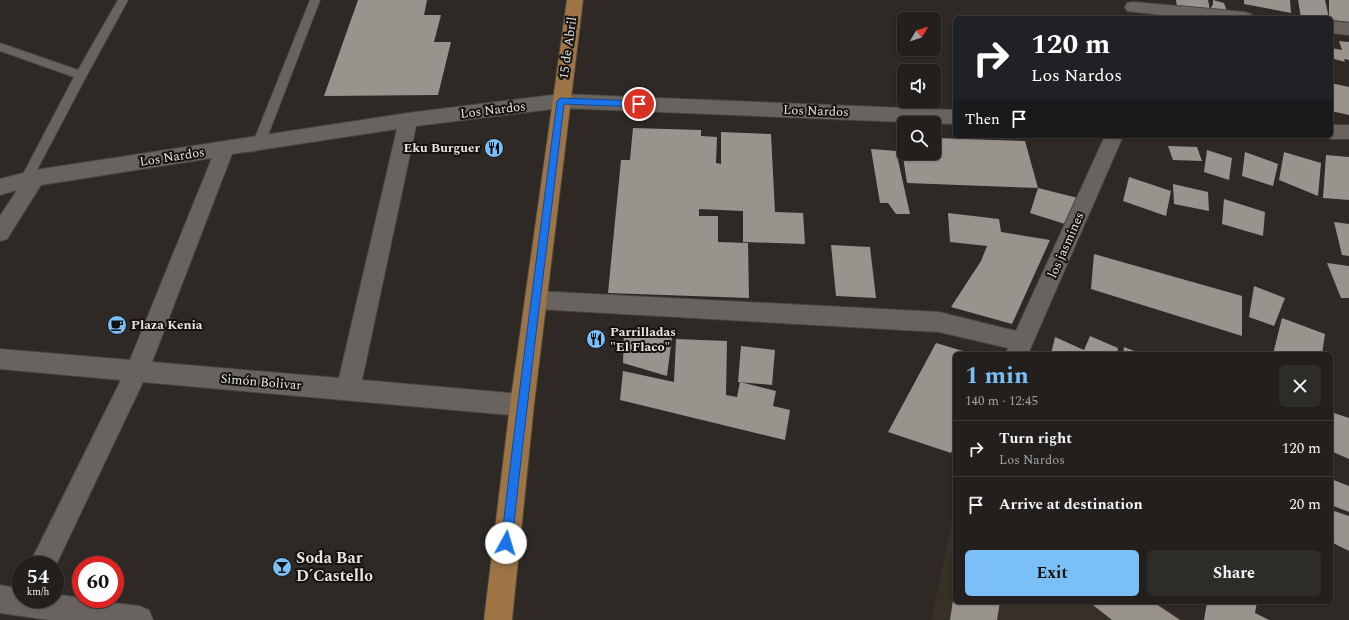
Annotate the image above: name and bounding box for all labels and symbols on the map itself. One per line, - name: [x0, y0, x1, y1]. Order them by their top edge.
- north arrow: [897, 12, 941, 56]
- street label: 15 de Abril: [554, 15, 582, 81]
- pin: [622, 87, 656, 121]
- street label: Los Nardos: [459, 96, 527, 124]
- street label: Los Nardos: [783, 100, 849, 122]
- restaurant icon: Eku Burguer: [483, 137, 505, 159]
- place label: Eku Burguer: [403, 138, 480, 158]
- street label: Los Nardos: [138, 142, 206, 172]
- street label: los jasmines: [1043, 209, 1089, 281]
- cafe icon: Plaza Kenia: [106, 314, 128, 336]
- place label: Plaza Kenia: [131, 315, 203, 335]
- place label: Parrilladas "El Flaco": [610, 322, 676, 357]
- restaurant icon: Parrilladas "El Flaco": [585, 328, 607, 350]
- street label: Simón Bolivar: [220, 368, 302, 396]
- position arrow: [485, 522, 527, 564]
- place label: Soda Bar D´Castello: [296, 546, 373, 588]
- speed limit sign: 60: [72, 556, 124, 608]
- bar icon: Soda Bar D´Castello: [271, 556, 293, 578]

